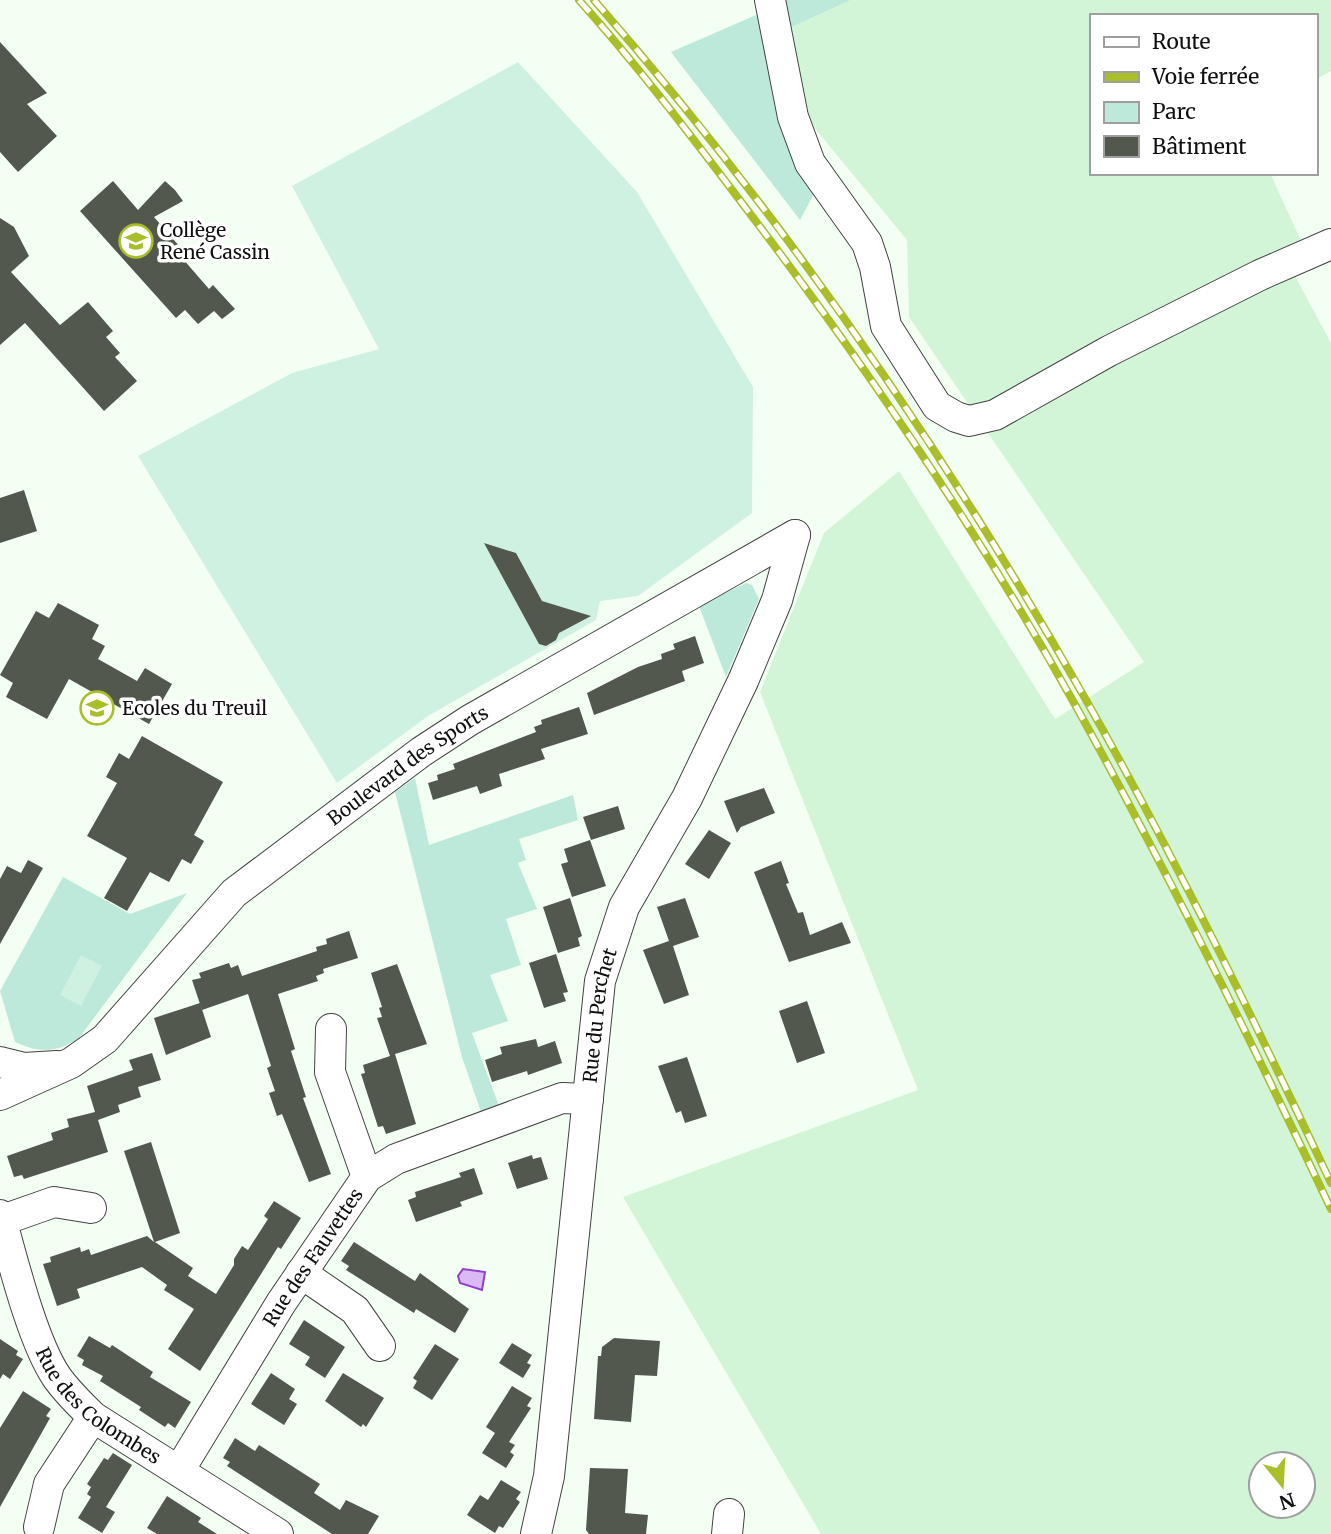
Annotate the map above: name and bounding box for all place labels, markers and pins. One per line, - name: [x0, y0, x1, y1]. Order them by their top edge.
- place label: Collège René Cassin: [160, 218, 270, 264]
- school or university icon: Collège René Cassin: [117, 222, 155, 260]
- school or university icon: Ecoles du Treuil: [78, 689, 116, 727]
- place label: Ecoles du Treuil: [122, 696, 267, 720]

